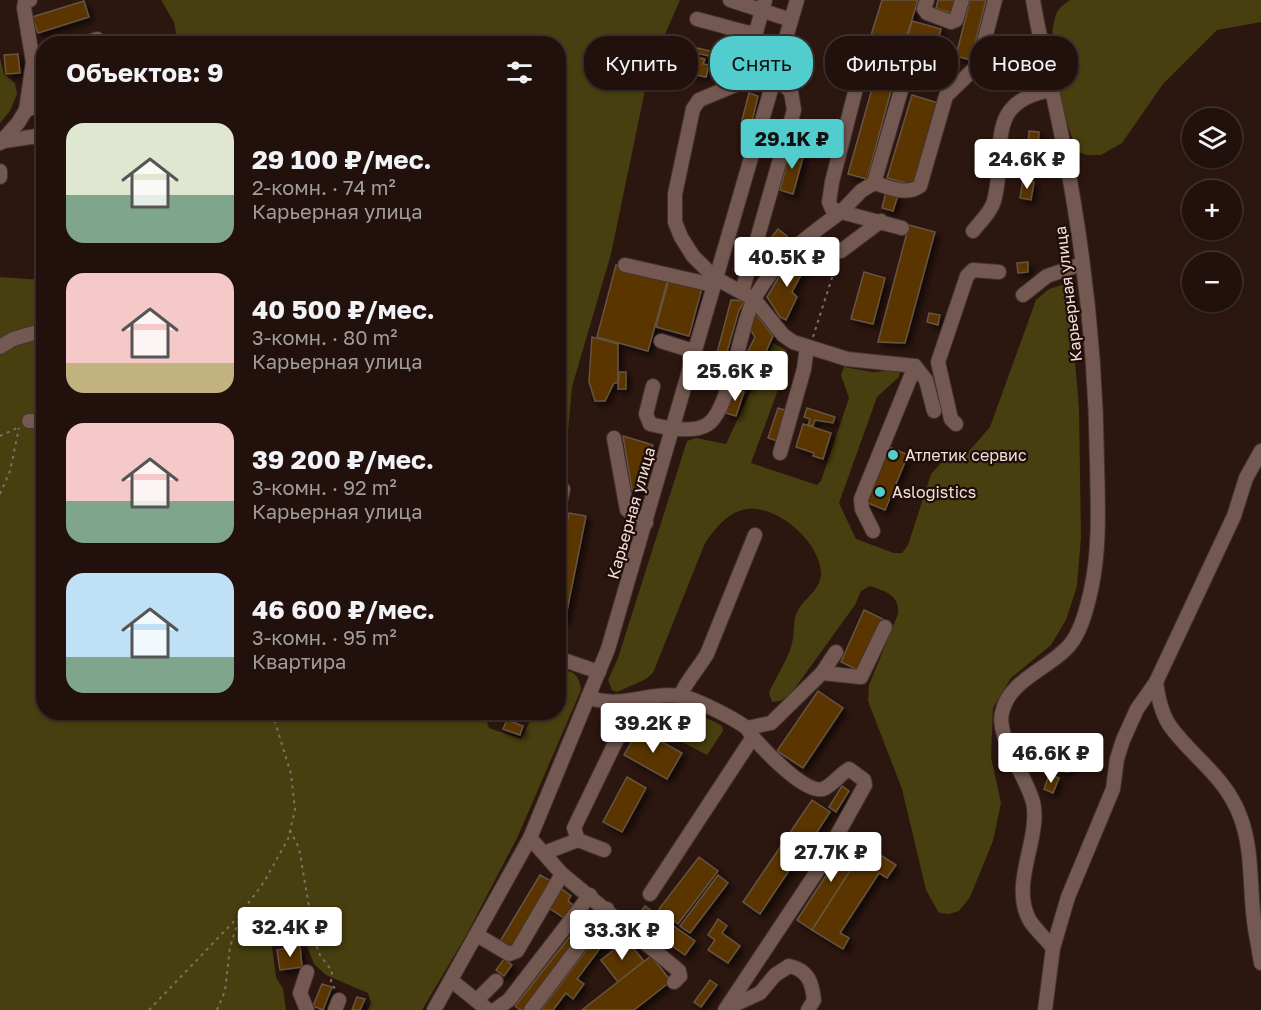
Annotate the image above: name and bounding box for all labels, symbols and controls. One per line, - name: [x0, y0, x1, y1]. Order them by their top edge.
- chip: Купить: [584, 36, 698, 90]
- chip: Снять: [710, 36, 813, 90]
- chip: Фильтры: [825, 36, 958, 90]
- chip: Новое: [970, 36, 1078, 90]
- icon: filters: [503, 56, 536, 89]
- text: Объектов: 9: [66, 57, 224, 88]
- map controls: [1182, 108, 1242, 312]
- button: layers: [1182, 108, 1242, 168]
- pin: 29.1K ₽: [737, 119, 847, 170]
- text: 29.1K ₽: [755, 126, 829, 150]
- pin: 24.6K ₽: [972, 139, 1082, 190]
- text: 29 100 ₽/мес.: [252, 144, 431, 175]
- text: 24.6K ₽: [989, 146, 1065, 170]
- icon: home: [114, 147, 186, 219]
- text: 2-комн. · 74 m²: [252, 175, 396, 199]
- button: +: [1182, 180, 1242, 240]
- text: Карьерная улица: [252, 199, 423, 223]
- street label: Карьерная улица: [1050, 225, 1086, 363]
- pin: 40.5K ₽: [732, 237, 842, 288]
- text: 40.5K ₽: [748, 244, 826, 268]
- button: −: [1182, 252, 1242, 312]
- text: 40 500 ₽/мес.: [252, 294, 435, 325]
- icon: home: [114, 297, 186, 369]
- text: 3-комн. · 80 m²: [252, 325, 398, 349]
- text: Карьерная улица: [252, 349, 423, 373]
- pin: 25.6K ₽: [680, 351, 790, 402]
- text: 25.6K ₽: [697, 358, 773, 382]
- text: 39 200 ₽/мес.: [252, 444, 434, 475]
- street label: Карьерная улица: [603, 445, 659, 581]
- place label: Атлетик сервис: [905, 445, 1027, 465]
- icon: home: [114, 447, 186, 519]
- marker: Атлетик сервис: [886, 448, 900, 462]
- text: 3-комн. · 92 m²: [252, 475, 397, 499]
- place label: Aslogistics: [892, 482, 976, 502]
- marker: Aslogistics: [873, 485, 887, 499]
- text: Карьерная улица: [252, 499, 423, 523]
- text: 46 600 ₽/мес.: [252, 594, 435, 625]
- icon: home: [114, 597, 186, 669]
- text: 3-комн. · 95 m²: [252, 625, 397, 649]
- text: Квартира: [252, 649, 346, 673]
- pin: 39.2K ₽: [598, 703, 708, 754]
- text: 39.2K ₽: [615, 710, 691, 734]
- pin: 46.6K ₽: [996, 733, 1106, 784]
- text: 46.6K ₽: [1012, 740, 1090, 764]
- pin: 27.7K ₽: [776, 832, 886, 883]
- text: 27.7K ₽: [794, 839, 868, 863]
- pin: 32.4K ₽: [235, 907, 345, 958]
- pin: 33.3K ₽: [567, 910, 677, 961]
- text: 32.4K ₽: [252, 914, 328, 938]
- text: 33.3K ₽: [584, 917, 660, 941]

